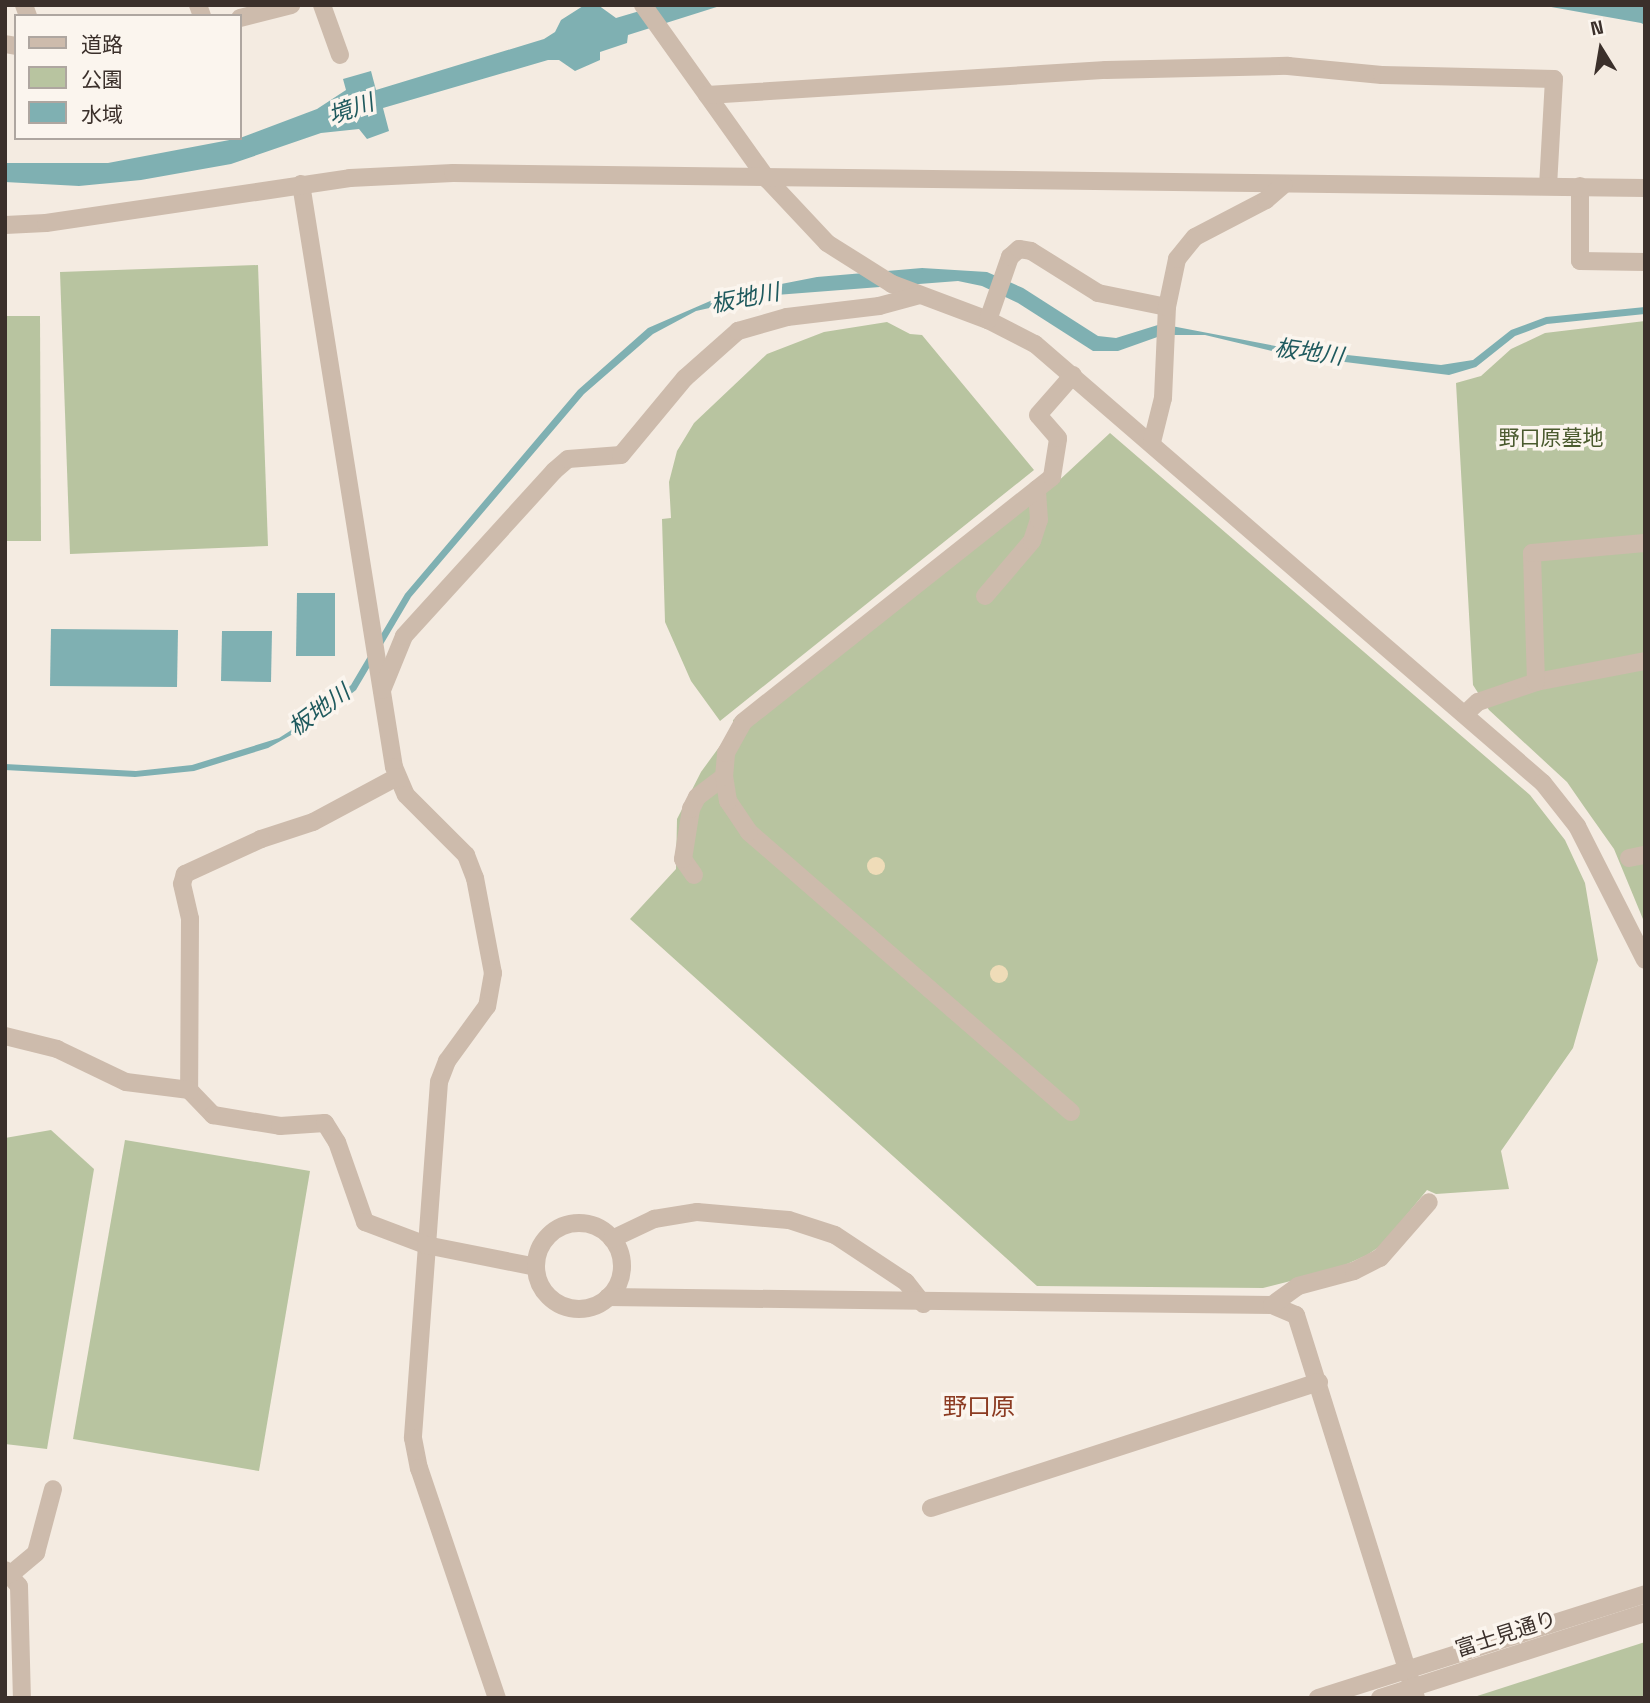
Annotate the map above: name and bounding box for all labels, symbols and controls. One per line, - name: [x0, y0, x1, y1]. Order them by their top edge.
- legend: [14, 14, 242, 140]
- north arrow: [1566, 14, 1636, 84]
- text: N: [1588, 14, 1606, 41]
- text: 道路: [81, 31, 123, 58]
- text: 公園: [81, 66, 123, 93]
- water label: 境川: [325, 88, 377, 130]
- text: 水域: [81, 101, 123, 128]
- water label: 板地川: [709, 278, 781, 318]
- water label: 板地川: [1273, 334, 1345, 370]
- park label: 野口原墓地: [1499, 425, 1603, 451]
- water label: 板地川: [283, 679, 355, 741]
- district label: 野口原: [943, 1393, 1015, 1421]
- street label: 富士見通り: [1452, 1606, 1560, 1662]

